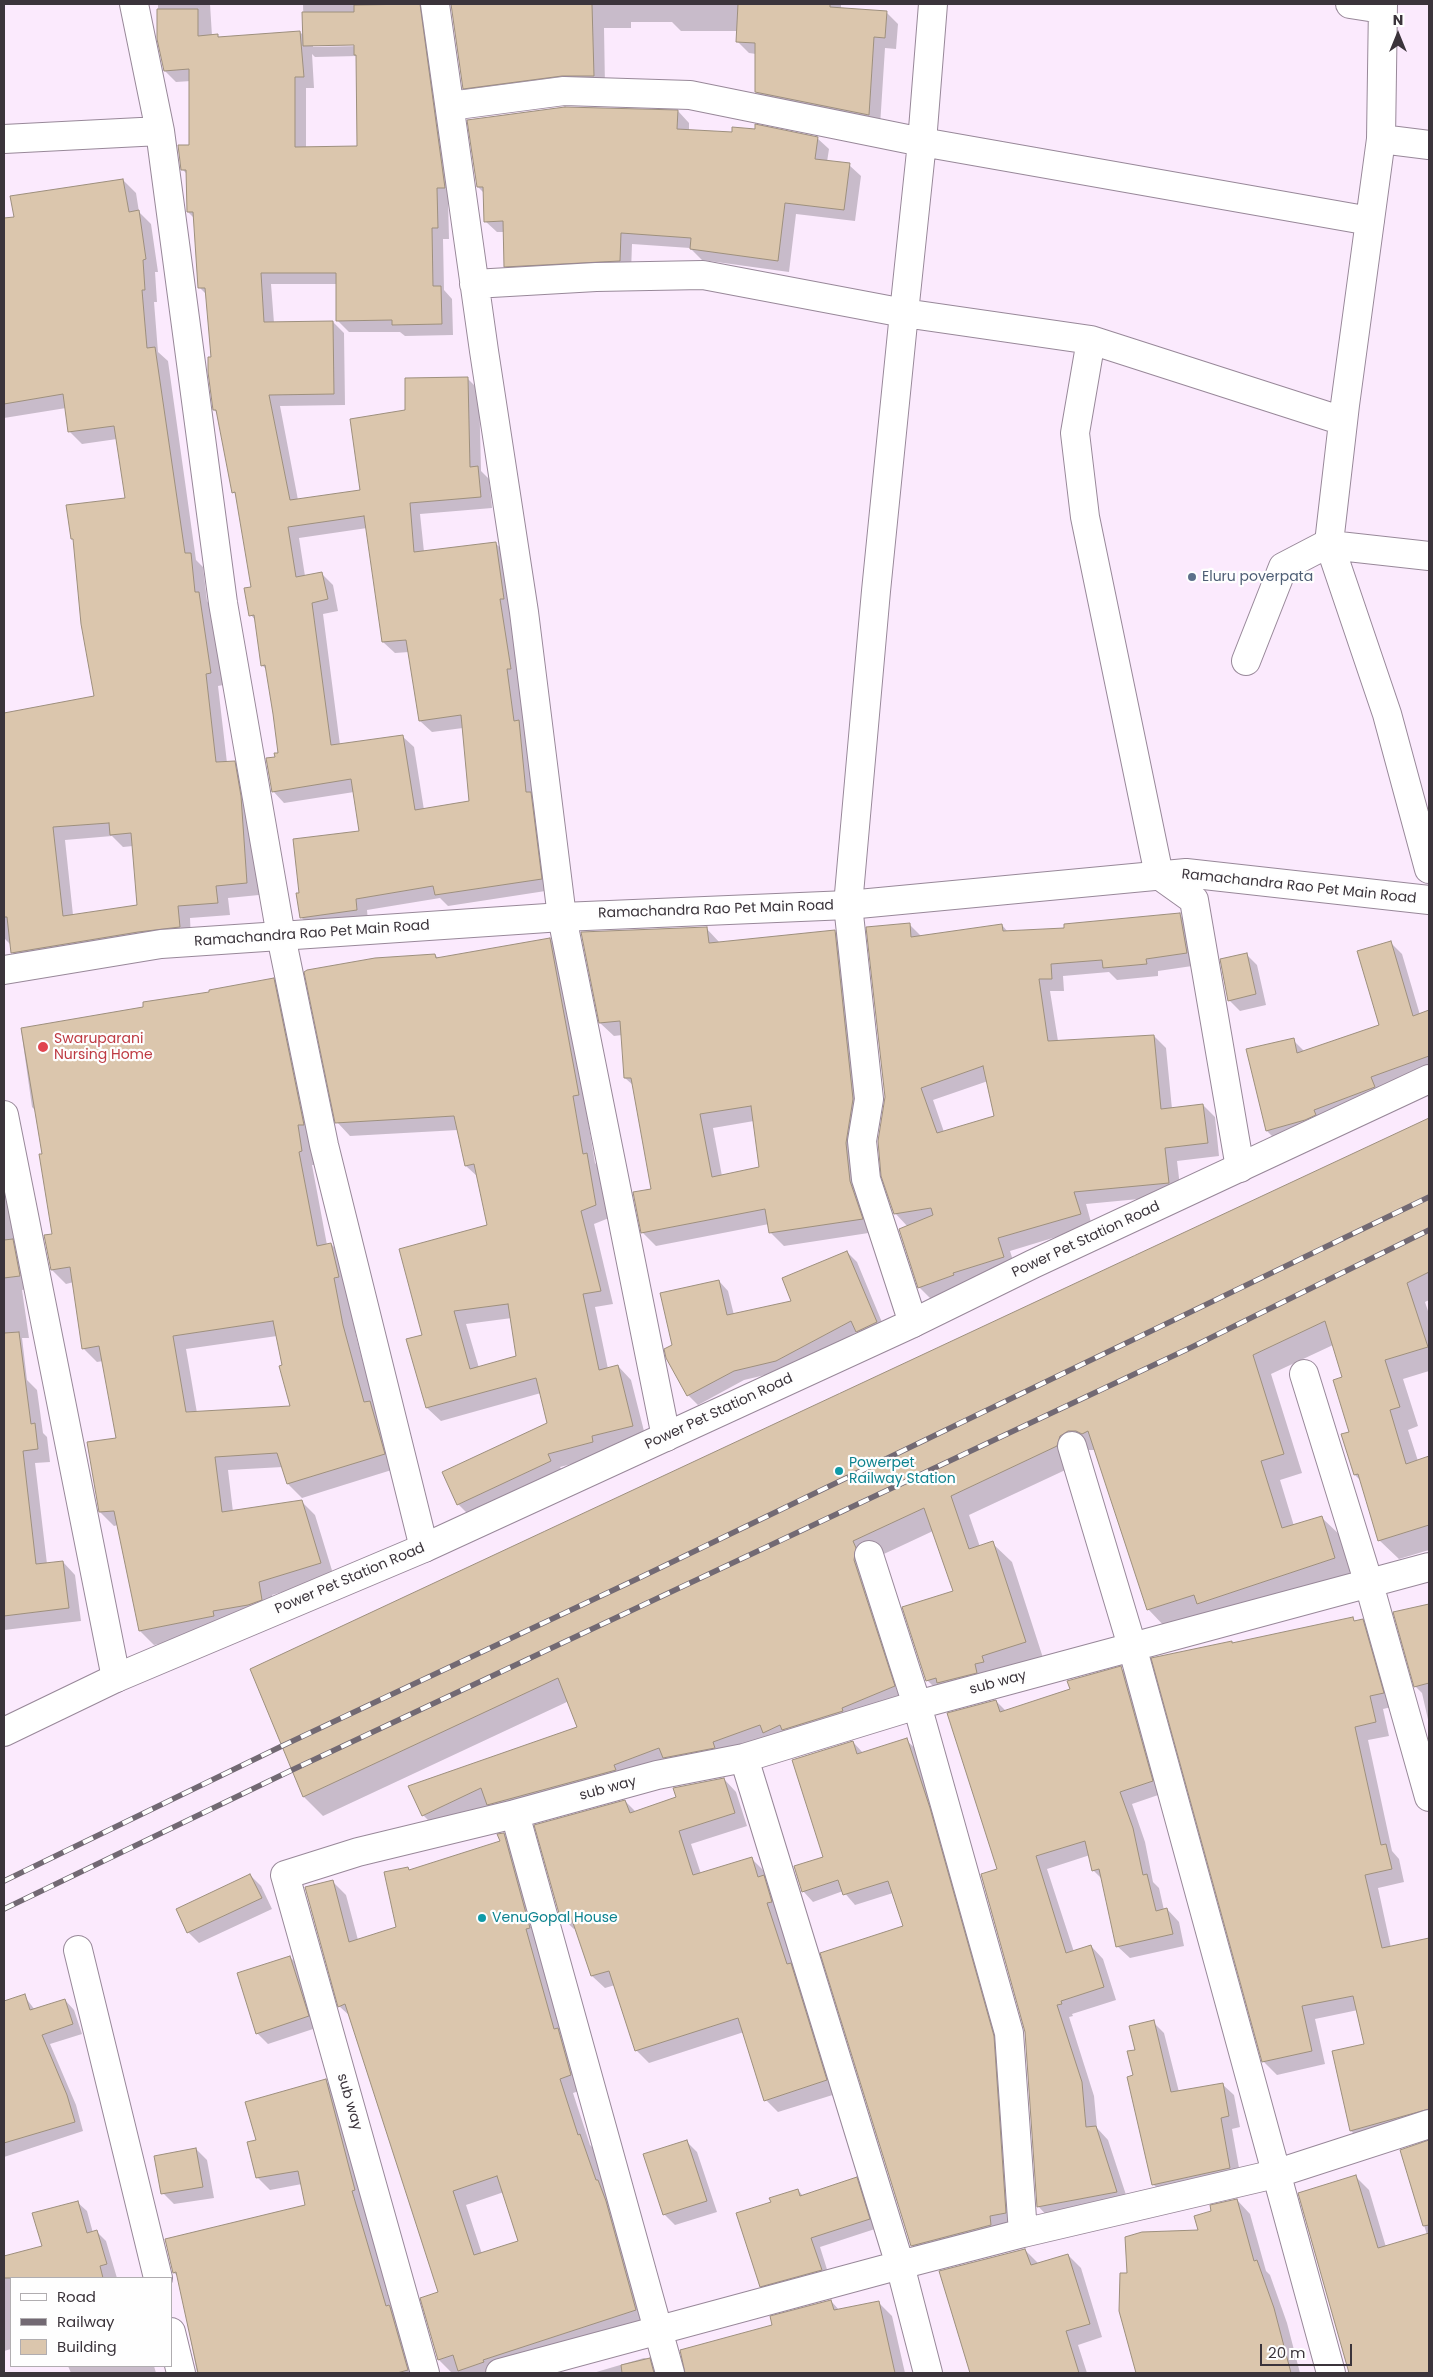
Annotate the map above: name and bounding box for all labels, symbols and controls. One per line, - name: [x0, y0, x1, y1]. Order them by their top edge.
- north arrow: [1373, 10, 1423, 60]
- text: N: [1393, 10, 1403, 30]
- place label: Eluru poverpata: [1202, 569, 1313, 585]
- marker: Eluru poverpata: [1186, 571, 1198, 583]
- street label: Ramachandra Rao Pet Main Road: [1181, 866, 1417, 908]
- street label: Ramachandra Rao Pet Main Road: [598, 897, 834, 923]
- street label: Ramachandra Rao Pet Main Road: [194, 917, 430, 951]
- place label: Swaruparani Nursing Home: [54, 1031, 153, 1064]
- marker: Swaruparani Nursing Home: [36, 1040, 50, 1054]
- street label: Power Pet Station Road: [1009, 1198, 1163, 1282]
- street label: Power Pet Station Road: [642, 1370, 796, 1454]
- place label: Powerpet Railway Station: [849, 1455, 956, 1488]
- marker: Powerpet Railway Station: [833, 1465, 845, 1477]
- street label: Power Pet Station Road: [273, 1540, 427, 1618]
- street label: sub way: [968, 1667, 1028, 1699]
- street label: sub way: [578, 1773, 638, 1805]
- place label: VenuGopal House: [492, 1910, 618, 1926]
- marker: VenuGopal House: [476, 1912, 488, 1924]
- street label: sub way: [333, 2072, 365, 2132]
- legend: [10, 2277, 172, 2367]
- text: Road: [57, 2286, 96, 2307]
- text: Railway: [57, 2311, 115, 2332]
- scale bar: [1263, 2334, 1356, 2366]
- text: Building: [57, 2336, 117, 2357]
- text: 20 m: [1268, 2342, 1306, 2363]

